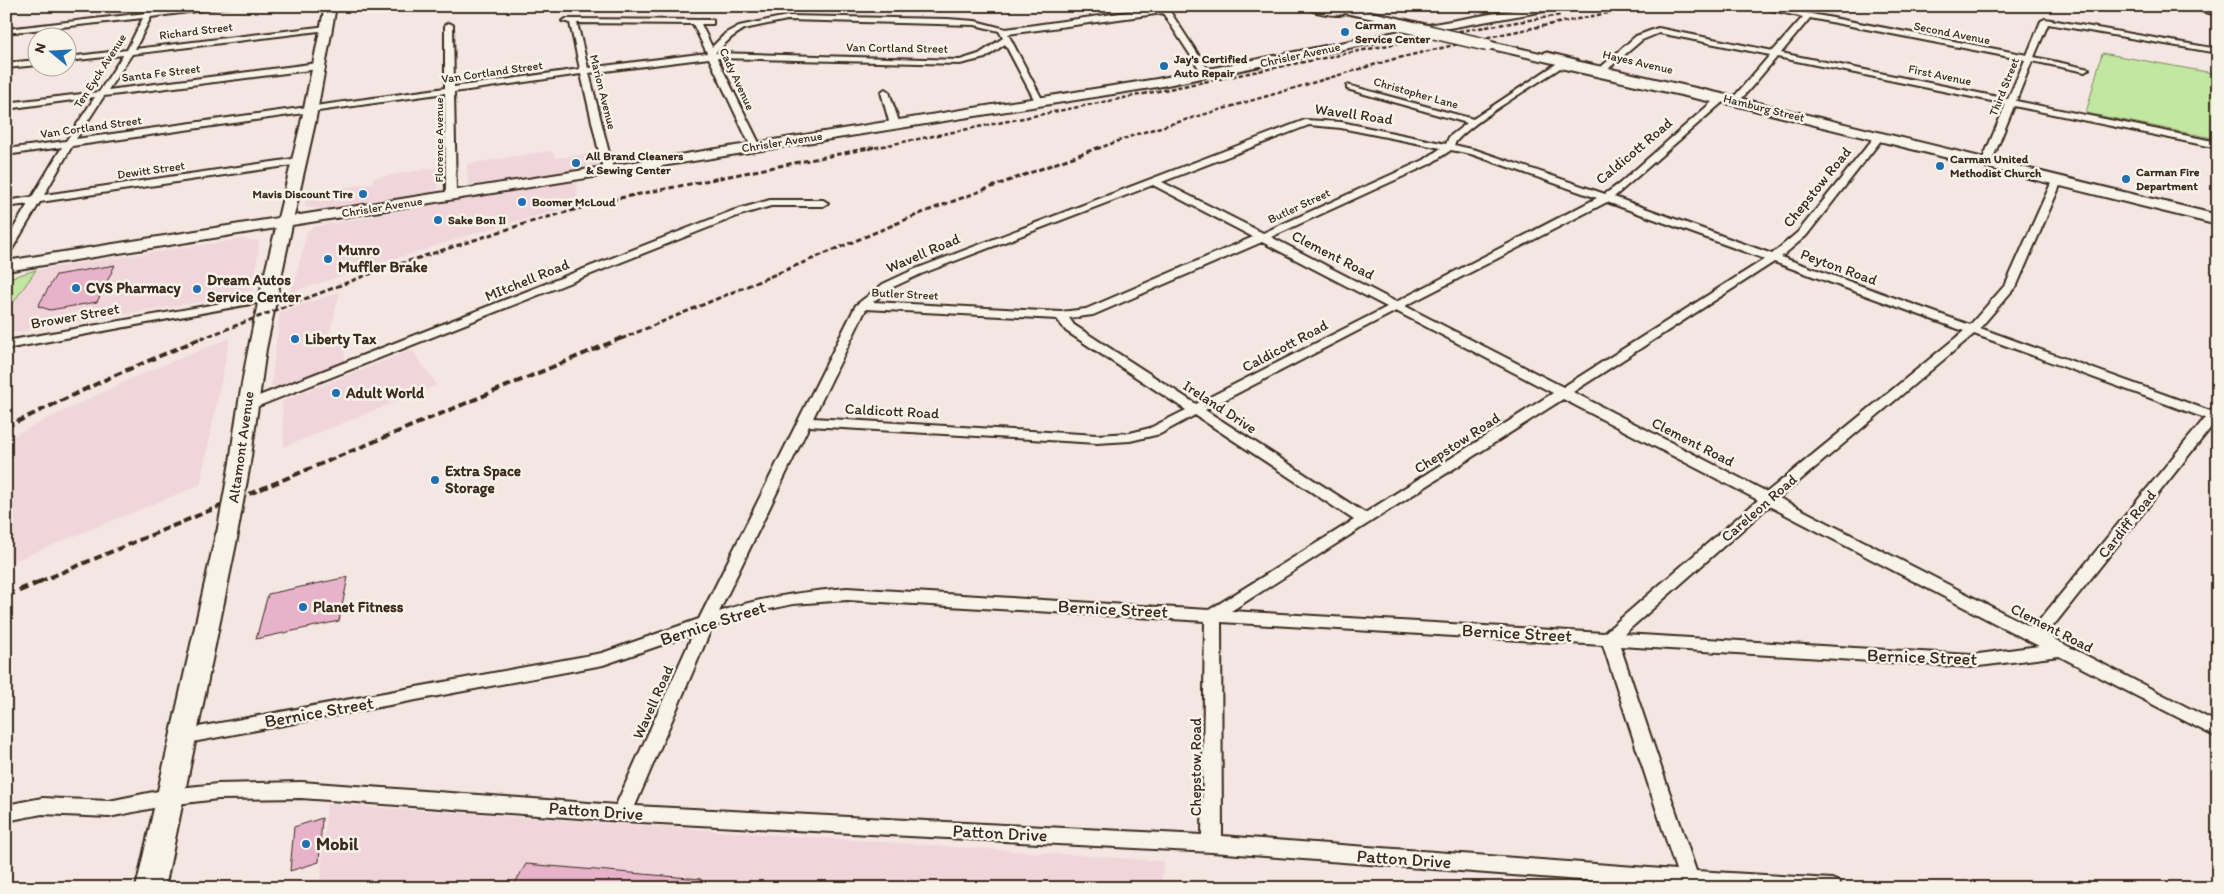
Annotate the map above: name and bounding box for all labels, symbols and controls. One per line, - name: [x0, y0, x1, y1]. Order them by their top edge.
- place label: Carman Service Center: [1355, 18, 1430, 46]
- street label: Richard Street: [158, 19, 234, 42]
- street label: Second Avenue: [1913, 19, 1992, 47]
- marker: Carman Service Center: [1339, 26, 1351, 38]
- north arrow: [28, 28, 78, 78]
- street label: Ten Eyck Avenue: [71, 31, 129, 111]
- street label: Van Cortland Street: [846, 40, 949, 56]
- street label: Chrisler Avenue: [1259, 40, 1342, 70]
- text: N: [31, 41, 50, 55]
- street label: Cady Avenue: [716, 46, 758, 113]
- street label: Hayes Avenue: [1601, 47, 1675, 77]
- place label: Jay's Certified Auto Repair: [1173, 52, 1248, 81]
- street label: Marion Avenue: [587, 53, 619, 131]
- street label: Third Street: [1986, 55, 2022, 118]
- street label: Van Cortland Street: [440, 58, 544, 86]
- marker: Jay's Certified Auto Repair: [1158, 60, 1170, 72]
- street label: Santa Fe Street: [121, 61, 202, 85]
- street label: First Avenue: [1907, 61, 1973, 89]
- street label: Christopher Lane: [1372, 74, 1460, 112]
- street label: Hamburg Street: [1722, 91, 1806, 125]
- street label: Florence Avenue: [432, 97, 446, 182]
- street label: Wavell Road: [1314, 100, 1395, 128]
- street label: Van Cortland Street: [39, 113, 143, 141]
- street label: Caldicott Road: [1592, 113, 1677, 188]
- street label: Chrisler Avenue: [741, 129, 824, 155]
- street label: Chepstow Road: [1779, 143, 1855, 231]
- place label: All Brand Cleaners & Sewing Center: [585, 149, 684, 178]
- place label: Carman United Methodist Church: [1950, 152, 2042, 180]
- marker: All Brand Cleaners & Sewing Center: [570, 157, 582, 169]
- street label: Dewitt Street: [116, 158, 186, 182]
- marker: Carman United Methodist Church: [1934, 160, 1946, 172]
- place label: Carman Fire Department: [2136, 165, 2200, 194]
- marker: Carman Fire Department: [2120, 173, 2132, 185]
- street label: Butler Street: [1266, 185, 1333, 227]
- place label: Mavis Discount Tire: [252, 187, 353, 201]
- marker: Mavis Discount Tire: [357, 188, 369, 200]
- street label: Chrisler Avenue: [341, 194, 424, 220]
- place label: Boomer McLoud: [532, 195, 616, 209]
- marker: Boomer McLoud: [516, 196, 528, 208]
- place label: Sake Bon II: [448, 213, 506, 227]
- marker: Sake Bon II: [432, 214, 444, 226]
- street label: Clement Road: [1289, 226, 1377, 284]
- street label: Wavell Road: [883, 229, 963, 277]
- place label: Munro Muffler Brake: [338, 241, 428, 276]
- street label: Peyton Road: [1798, 245, 1880, 289]
- marker: Munro Muffler Brake: [322, 253, 334, 265]
- street label: MItchell Road: [482, 255, 572, 305]
- place label: Dream Autos Service Center: [207, 271, 302, 306]
- place label: CVS Pharmacy: [86, 279, 181, 298]
- marker: CVS Pharmacy: [70, 282, 82, 294]
- marker: Dream Autos Service Center: [191, 283, 203, 295]
- street label: Butler Street: [871, 285, 939, 303]
- street label: Brower Street: [29, 299, 121, 333]
- street label: Caldicott Road: [1239, 316, 1332, 376]
- place label: Liberty Tax: [305, 330, 377, 349]
- marker: Liberty Tax: [289, 333, 301, 345]
- street label: Ireland Drive: [1180, 377, 1260, 437]
- place label: Adult World: [345, 384, 425, 402]
- marker: Adult World: [330, 387, 342, 399]
- street label: Altamont Avenue: [224, 390, 258, 504]
- street label: Caldicott Road: [844, 400, 940, 423]
- street label: Chepstow Road: [1411, 409, 1503, 477]
- street label: Clement Road: [1649, 413, 1737, 471]
- place label: Extra Space Storage: [445, 462, 521, 498]
- street label: Careleon Road: [1718, 470, 1801, 546]
- marker: Extra Space Storage: [429, 474, 441, 486]
- street label: Cardiff Road: [2094, 486, 2160, 562]
- street label: Bernice Street: [657, 595, 769, 651]
- street label: Bernice Street: [1057, 595, 1169, 623]
- place label: Planet Fitness: [313, 598, 404, 616]
- street label: Clement Road: [2008, 599, 2096, 657]
- marker: Planet Fitness: [297, 601, 309, 613]
- street label: Bernice Street: [1461, 619, 1573, 647]
- street label: Bernice Street: [1866, 644, 1978, 670]
- street label: Wavell Road: [629, 662, 678, 742]
- street label: Bernice Street: [263, 692, 375, 732]
- street label: Chepstow Road: [1187, 718, 1205, 816]
- street label: Patton Drive: [548, 797, 644, 825]
- street label: Patton Drive: [952, 820, 1048, 846]
- place label: Mobil: [316, 833, 359, 855]
- marker: Mobil: [300, 838, 312, 850]
- street label: Patton Drive: [1356, 845, 1452, 873]

